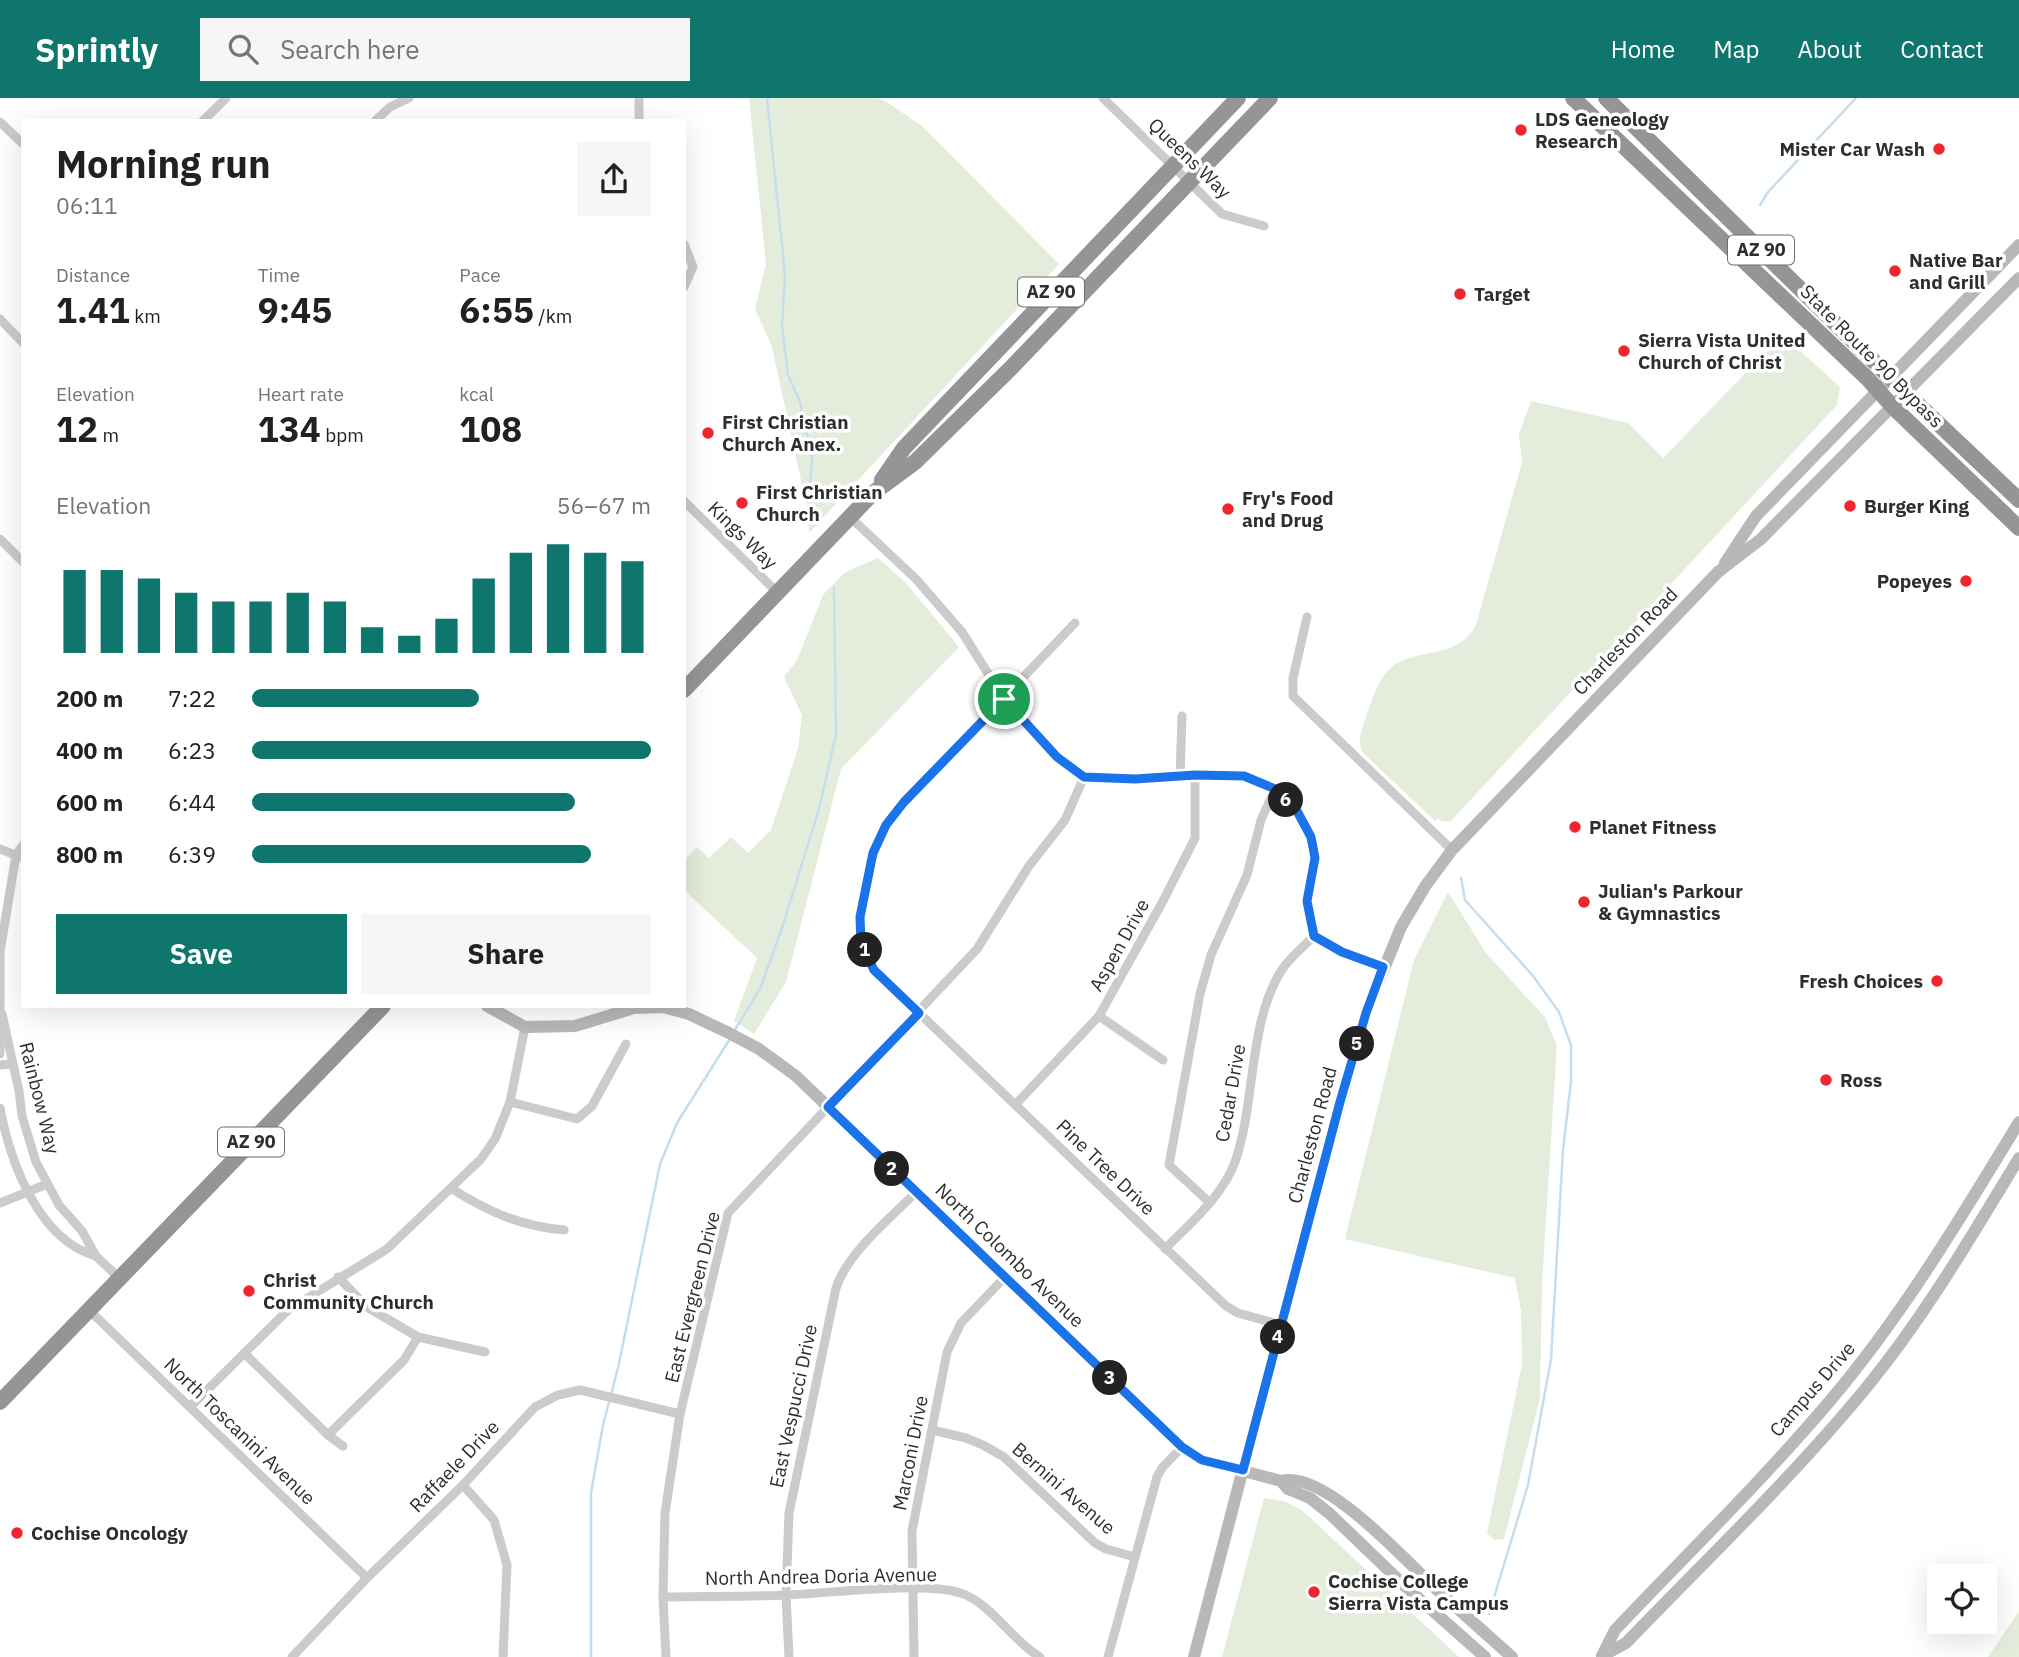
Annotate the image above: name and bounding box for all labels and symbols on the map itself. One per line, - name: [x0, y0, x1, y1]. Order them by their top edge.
- place label: LDS Geneology Research: [1535, 107, 1670, 153]
- street label: Queens Way: [1144, 113, 1237, 204]
- marker: LDS Geneology Research: [1513, 122, 1529, 138]
- place label: Mister Car Wash: [1780, 137, 1925, 161]
- marker: Mister Car Wash: [1931, 141, 1947, 157]
- road number: AZ 90: [1728, 236, 1794, 265]
- place label: Native Bar and Grill: [1909, 248, 2003, 294]
- marker: Native Bar and Grill: [1887, 263, 1903, 279]
- road number: AZ 90: [1018, 278, 1084, 307]
- street label: State Route 90 Bypass: [1795, 279, 1949, 433]
- place label: Target: [1474, 282, 1530, 306]
- marker: Target: [1452, 286, 1468, 302]
- place label: Sierra Vista United Church of Christ: [1638, 328, 1806, 374]
- marker: Sierra Vista United Church of Christ: [1616, 343, 1632, 359]
- place label: First Christian Church Anex.: [722, 410, 848, 456]
- marker: First Christian Church Anex.: [700, 425, 716, 441]
- place label: First Christian Church: [756, 480, 882, 526]
- place label: Fry's Food and Drug: [1242, 486, 1334, 532]
- place label: Burger King: [1864, 494, 1970, 518]
- marker: First Christian Church: [734, 495, 750, 511]
- street label: Kings Way: [703, 496, 783, 574]
- marker: Burger King: [1842, 498, 1858, 514]
- marker: Fry's Food and Drug: [1220, 501, 1236, 517]
- place label: Popeyes: [1877, 569, 1952, 593]
- marker: Popeyes: [1958, 573, 1974, 589]
- street label: Charleston Road: [1568, 582, 1682, 700]
- pin: [974, 669, 1034, 729]
- pin: 6: [1268, 782, 1304, 818]
- place label: Planet Fitness: [1589, 815, 1717, 839]
- marker: Planet Fitness: [1567, 819, 1583, 835]
- place label: Julian's Parkour & Gymnastics: [1598, 879, 1743, 925]
- street label: Aspen Drive: [1084, 894, 1154, 996]
- marker: Julian's Parkour & Gymnastics: [1576, 894, 1592, 910]
- pin: 1: [848, 932, 882, 968]
- place label: Fresh Choices: [1799, 969, 1923, 993]
- marker: Fresh Choices: [1929, 973, 1945, 989]
- pin: 5: [1340, 1026, 1374, 1062]
- street label: Rainbow Way: [14, 1040, 66, 1157]
- street label: Cedar Drive: [1210, 1042, 1250, 1144]
- street label: Charleston Road: [1282, 1064, 1342, 1206]
- place label: Ross: [1840, 1068, 1882, 1092]
- marker: Ross: [1818, 1072, 1834, 1088]
- street label: Pine Tree Drive: [1052, 1114, 1160, 1220]
- road number: AZ 90: [218, 1128, 284, 1156]
- pin: 2: [874, 1152, 910, 1186]
- street label: North Colombo Avenue: [931, 1178, 1089, 1332]
- street label: East Evergreen Drive: [659, 1209, 725, 1385]
- place label: Christ Community Church: [263, 1268, 434, 1314]
- marker: Christ Community Church: [241, 1283, 257, 1299]
- pin: 4: [1260, 1320, 1296, 1354]
- street label: East Vespucci Drive: [764, 1322, 822, 1490]
- street label: Campus Drive: [1764, 1337, 1860, 1441]
- street label: North Toscanini Avenue: [159, 1352, 321, 1510]
- pin: 3: [1092, 1360, 1128, 1396]
- street label: Marconi Drive: [887, 1393, 933, 1513]
- street label: Raffaele Drive: [404, 1415, 504, 1517]
- street label: Bernini Avenue: [1008, 1437, 1120, 1539]
- place label: Cochise Oncology: [31, 1521, 189, 1545]
- marker: Cochise Oncology: [9, 1525, 25, 1541]
- street label: North Andrea Doria Avenue: [705, 1562, 937, 1590]
- place label: Cochise College Sierra Vista Campus: [1328, 1569, 1509, 1615]
- marker: Cochise College Sierra Vista Campus: [1306, 1584, 1322, 1600]

